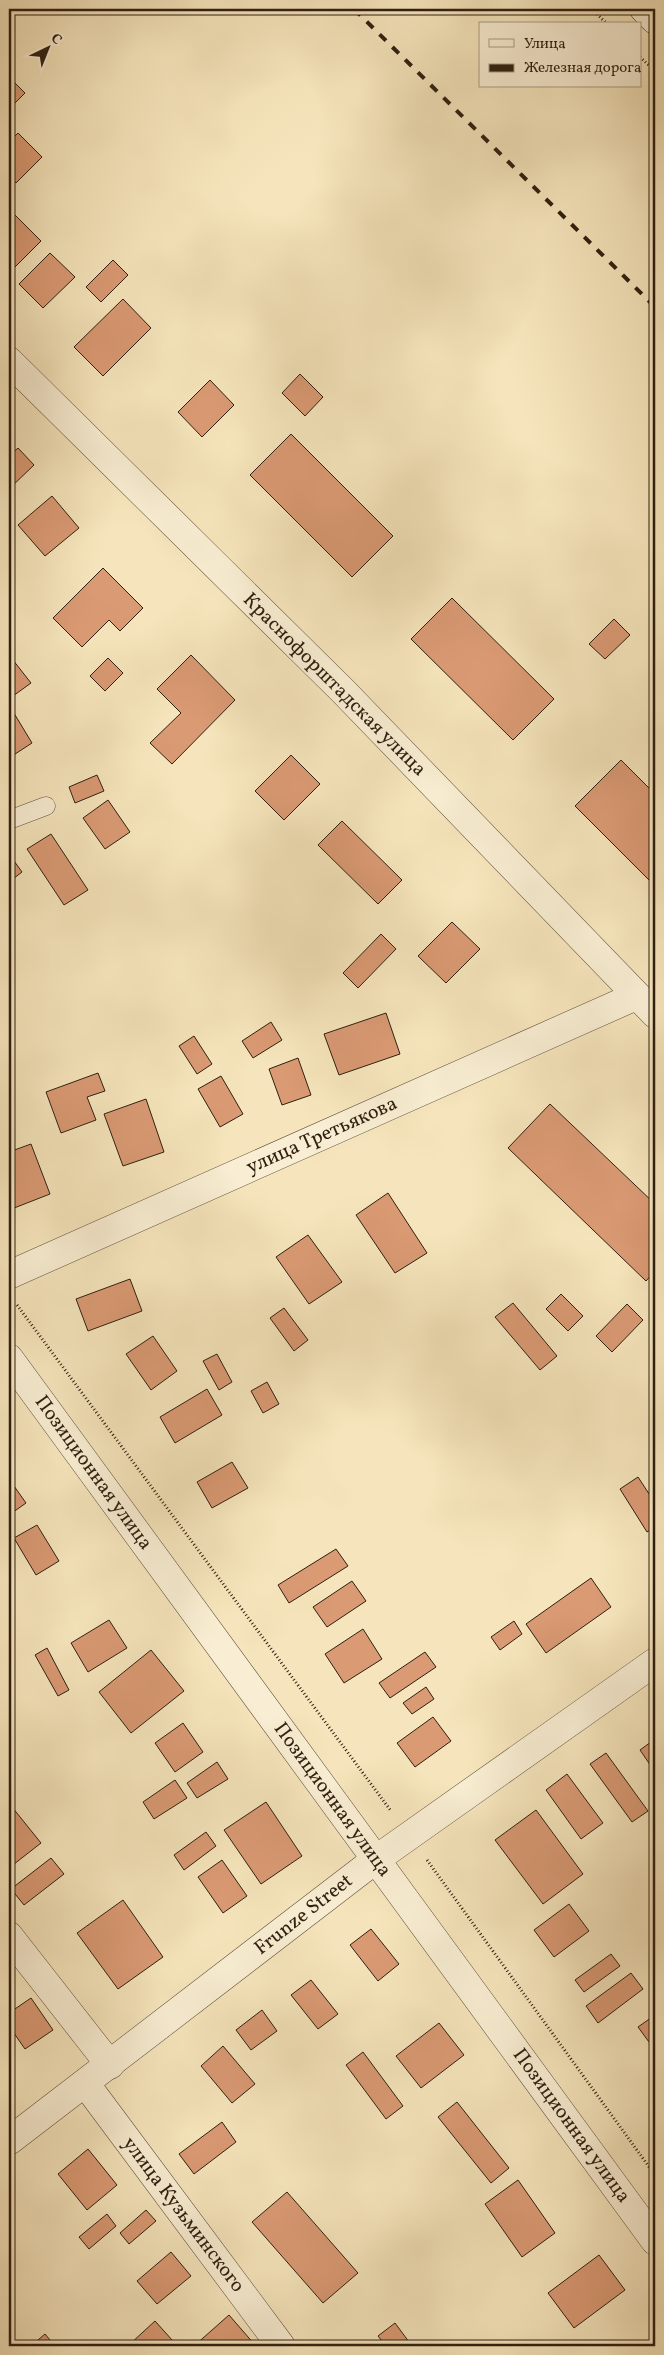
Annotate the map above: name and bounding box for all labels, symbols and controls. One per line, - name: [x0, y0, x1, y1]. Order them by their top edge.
- north arrow: [22, 22, 72, 72]
- legend: [479, 22, 642, 88]
- text: С: [46, 30, 66, 50]
- text: Улица: [524, 34, 566, 55]
- text: Железная дорога: [524, 58, 641, 79]
- street label: Краснофорштадская улица: [236, 587, 432, 783]
- street label: улица Третьякова: [242, 1090, 402, 1182]
- street label: Позиционная улица: [27, 1390, 159, 1556]
- street label: Позиционная улица: [266, 1717, 398, 1883]
- street label: Frunze Street: [249, 1868, 359, 1962]
- street label: Позиционная улица: [505, 2043, 637, 2209]
- street label: улица Кузьминского: [115, 2131, 251, 2299]

